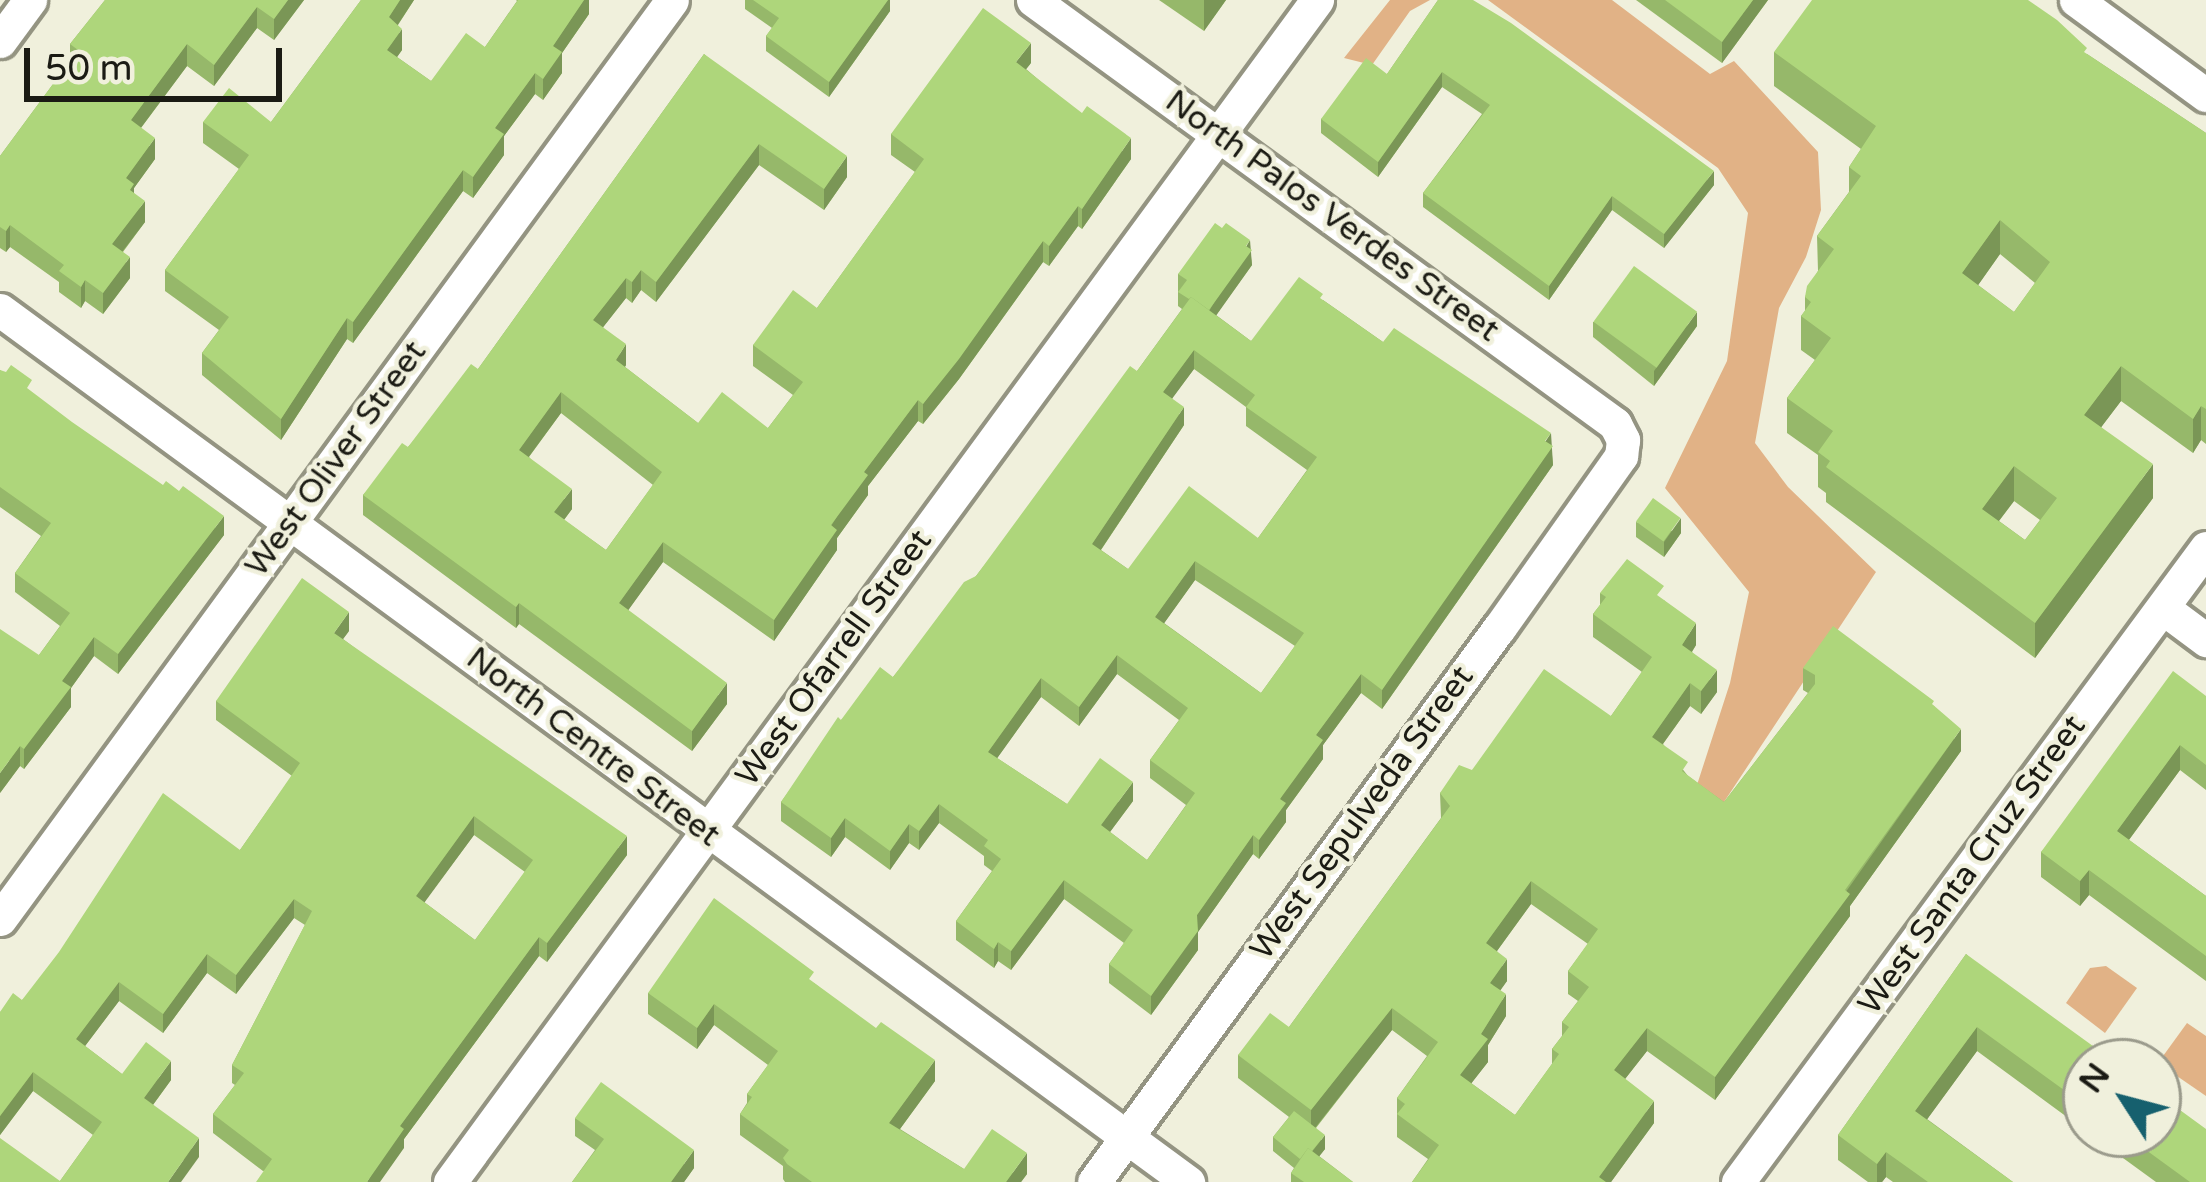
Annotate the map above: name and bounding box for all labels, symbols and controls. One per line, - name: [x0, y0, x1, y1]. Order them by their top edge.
- scale bar: [30, 24, 288, 98]
- text: 50 m: [45, 47, 133, 90]
- street label: North Palos Verdes Street: [1157, 82, 1507, 350]
- street label: West Oliver Street: [237, 333, 435, 585]
- street label: West Ofarrell Street: [728, 522, 940, 794]
- street label: North Centre Street: [458, 639, 728, 855]
- street label: West Sepulveda Street: [1242, 658, 1482, 968]
- street label: West Santa Cruz Street: [1850, 708, 2094, 1022]
- north arrow: [2062, 1038, 2182, 1158]
- text: N: [2071, 1056, 2118, 1100]

